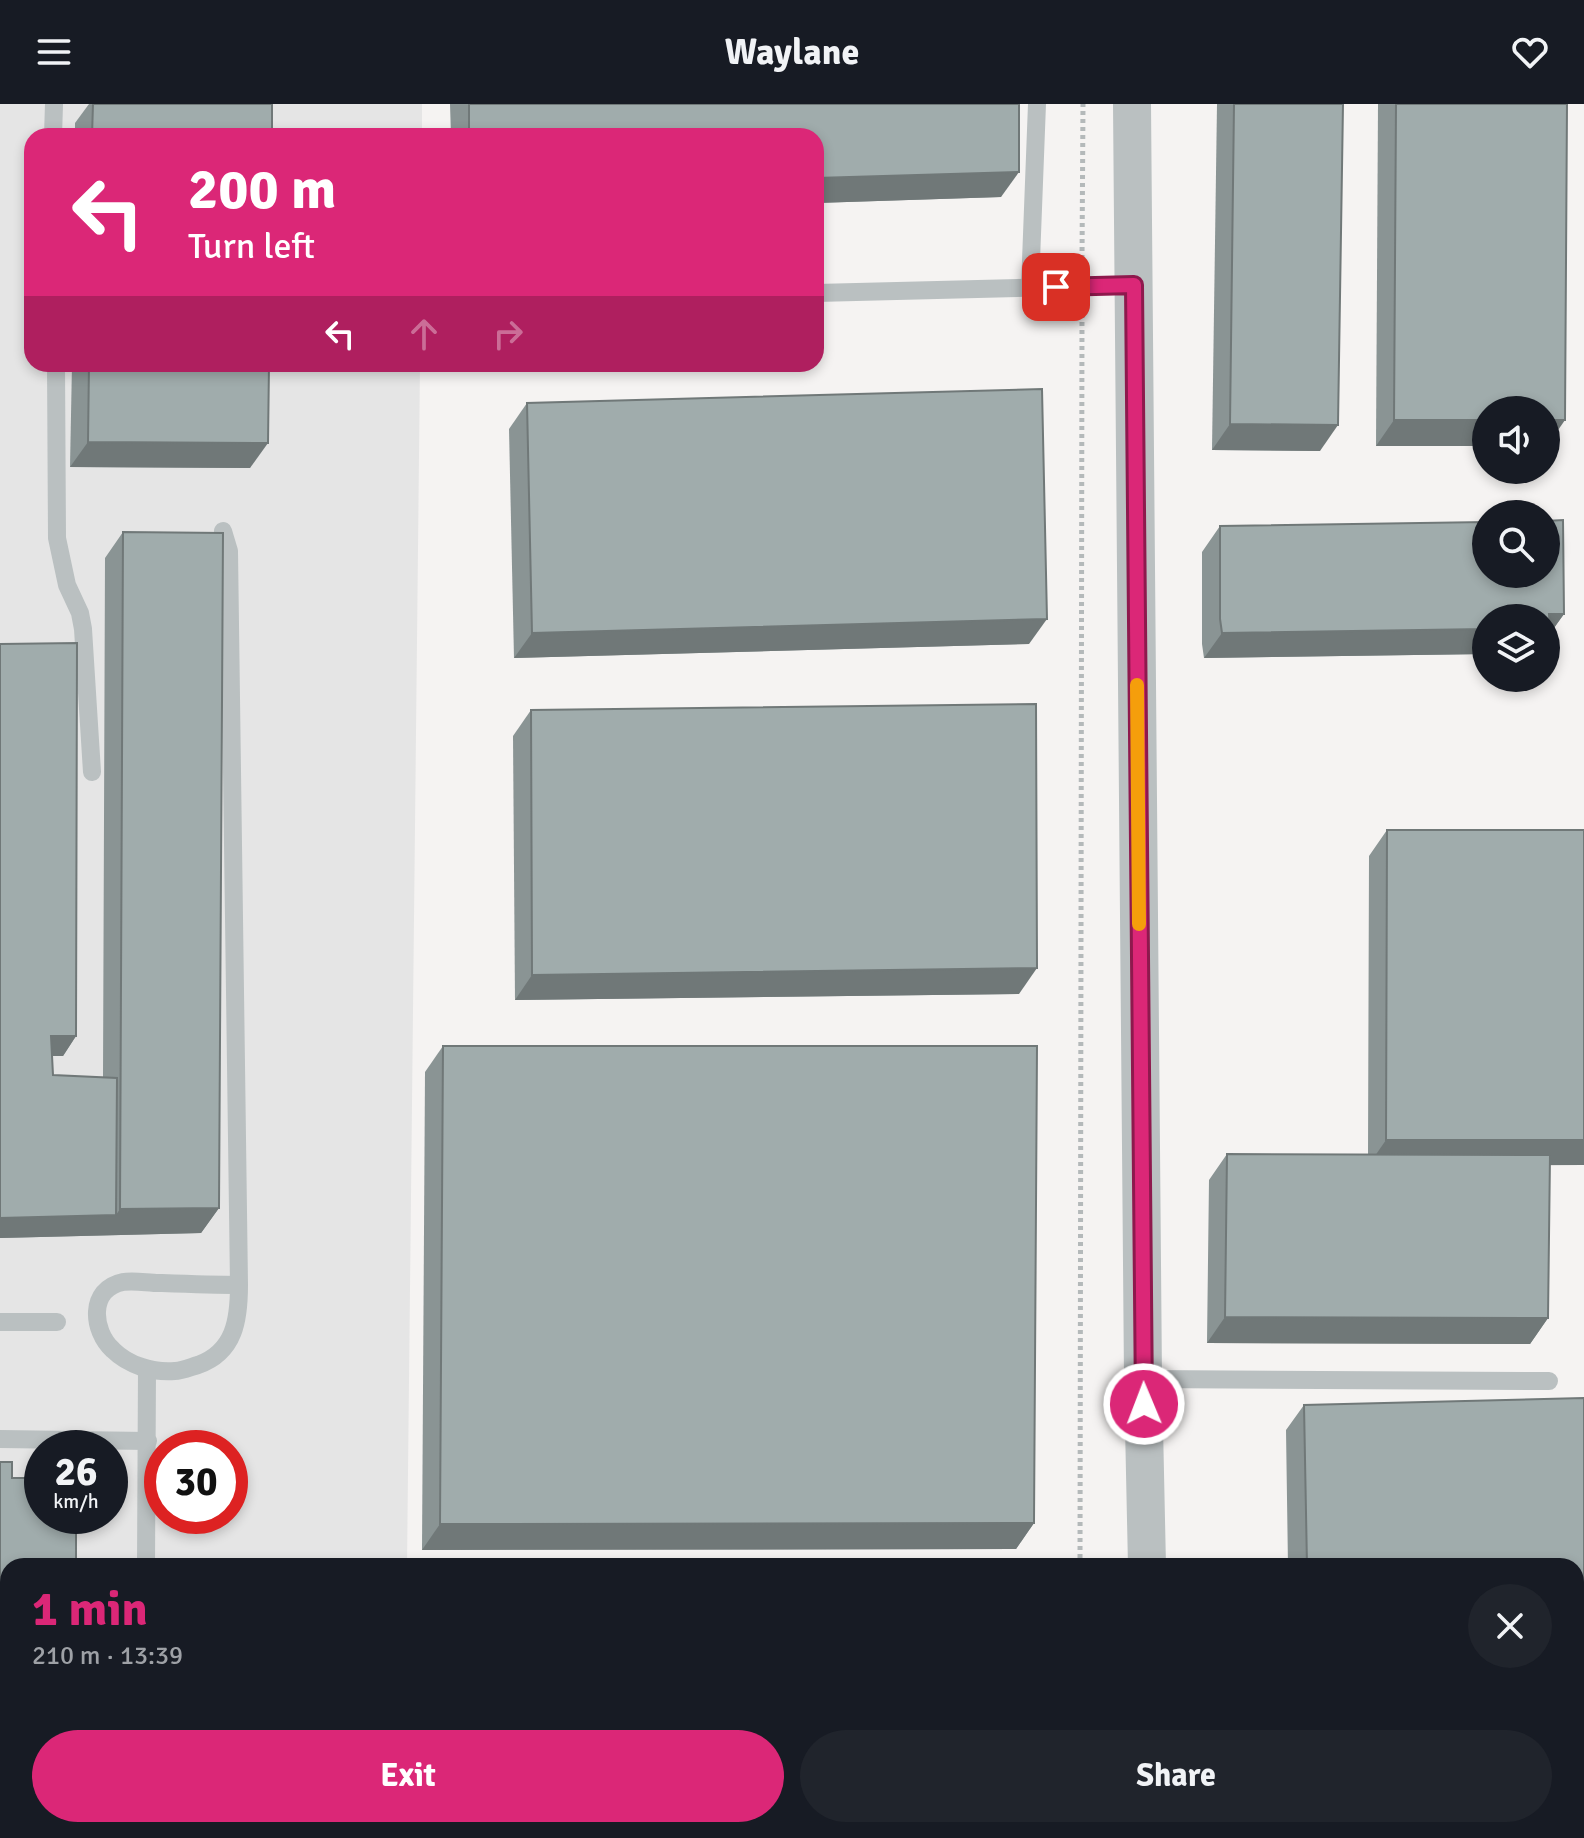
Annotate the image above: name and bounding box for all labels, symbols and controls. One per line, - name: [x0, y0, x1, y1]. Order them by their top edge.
- icon: menu: [32, 30, 76, 74]
- text: Waylane: [725, 30, 859, 75]
- icon: heart: [1508, 30, 1552, 74]
- text: 200 m: [188, 155, 336, 224]
- icon: left: [56, 160, 160, 264]
- text: Turn left: [188, 224, 315, 269]
- pin: [1022, 253, 1090, 321]
- icon: arrive: [1034, 265, 1078, 309]
- icon: left: [318, 312, 362, 356]
- icon: ahead: [402, 312, 446, 356]
- icon: right: [486, 312, 530, 356]
- map controls: [1472, 396, 1560, 692]
- button: sound: [1472, 396, 1560, 484]
- button: search: [1472, 500, 1560, 588]
- button: layers: [1472, 604, 1560, 692]
- position arrow: [1102, 1362, 1186, 1446]
- speed limit sign: 30: [144, 1430, 248, 1534]
- text: 26: [54, 1447, 98, 1497]
- text: km/h: [53, 1489, 99, 1514]
- text: 1 min: [32, 1580, 148, 1639]
- button: close: [1468, 1584, 1552, 1668]
- text: 210 m · 13:39: [32, 1640, 183, 1672]
- button: Exit: [32, 1730, 784, 1822]
- button: Share: [800, 1730, 1552, 1822]

